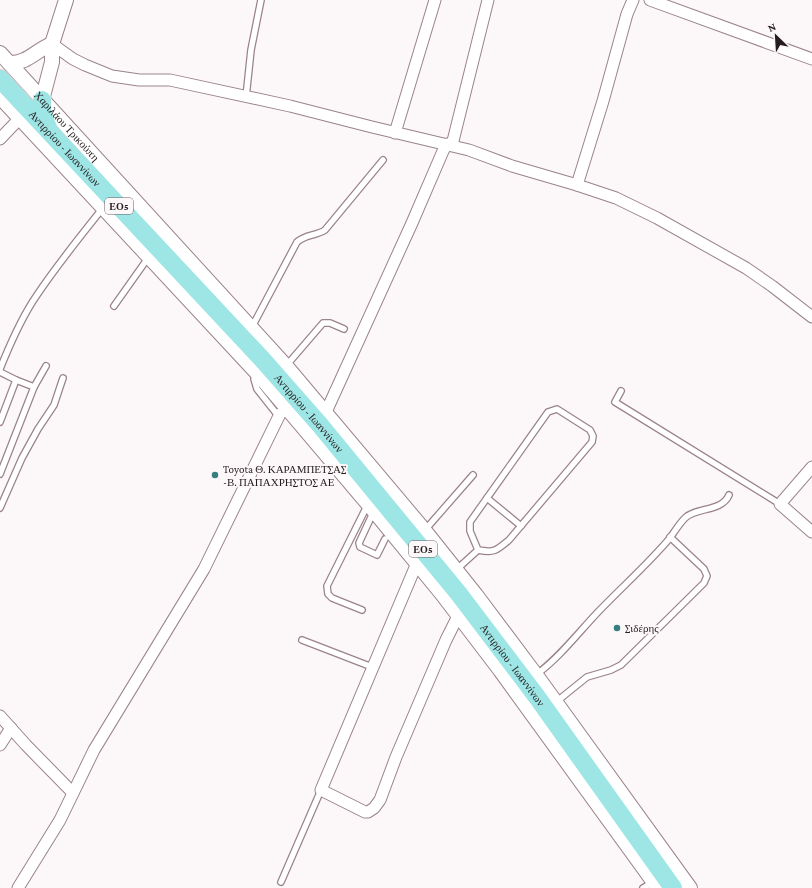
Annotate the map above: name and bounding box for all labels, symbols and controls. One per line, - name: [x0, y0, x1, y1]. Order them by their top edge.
- north arrow: [756, 16, 796, 56]
- text: N: [766, 20, 778, 34]
- street label: Χαριλάου Τρικούπη: [32, 89, 102, 164]
- street label: Αντιρρίου - Ιωαννίνων: [27, 108, 103, 189]
- road number: ΕΟ5: [105, 198, 133, 214]
- street label: Αντιρρίου - Ιωαννίνων: [272, 371, 346, 455]
- place label: Toyota Θ. ΚΑΡΑΜΠΕΤΣΑΣ -Β. ΠΑΠΑΧΡΗΣΤΟΣ ΑΕ: [223, 463, 346, 488]
- marker: Toyota Θ. ΚΑΡΑΜΠΕΤΣΑΣ -Β. ΠΑΠΑΧΡΗΣΤΟΣ ΑΕ: [210, 470, 220, 480]
- road number: ΕΟ5: [409, 541, 437, 557]
- street label: Αντιρρίου - Ιωαννίνων: [478, 622, 547, 708]
- place label: Σιδέρης: [625, 622, 659, 634]
- marker: Σιδέρης: [612, 623, 622, 633]

